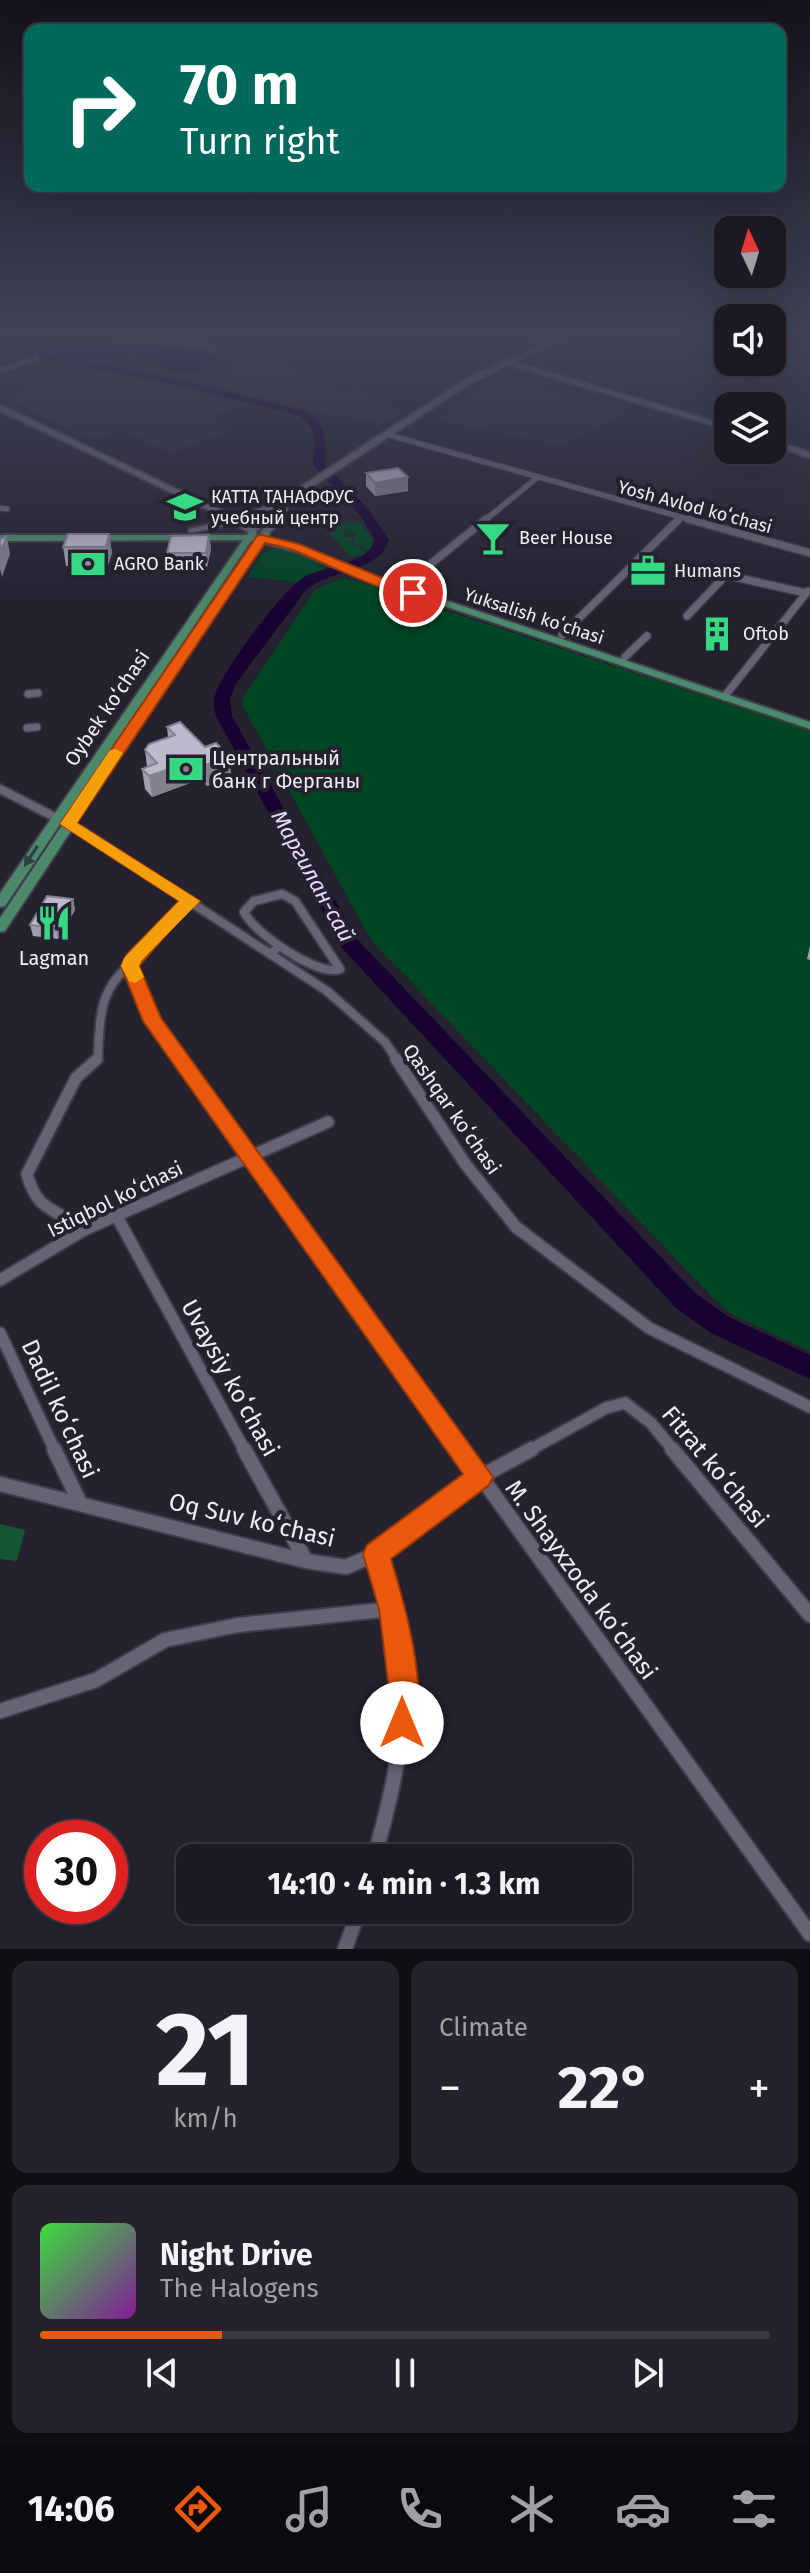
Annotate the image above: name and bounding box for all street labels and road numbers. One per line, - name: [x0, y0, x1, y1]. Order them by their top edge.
- street label: Yosh Avlod koʻchasi: [615, 476, 775, 538]
- street label: Yuksalish koʻchasi: [461, 583, 607, 649]
- street label: Oybek ko‘chasi: [59, 645, 155, 771]
- street label: Qashqar koʻchasi: [398, 1039, 506, 1179]
- street label: Istiqbol koʻchasi: [43, 1156, 187, 1242]
- street label: Uvaysiy koʻchasi: [175, 1295, 285, 1461]
- street label: Dadil koʻchasi: [16, 1335, 104, 1483]
- street label: Fitrat koʻchasi: [656, 1400, 774, 1534]
- street label: M. Shayxzoda koʻchasi: [499, 1475, 663, 1685]
- street label: Oq Suv koʻchasi: [166, 1487, 338, 1553]

